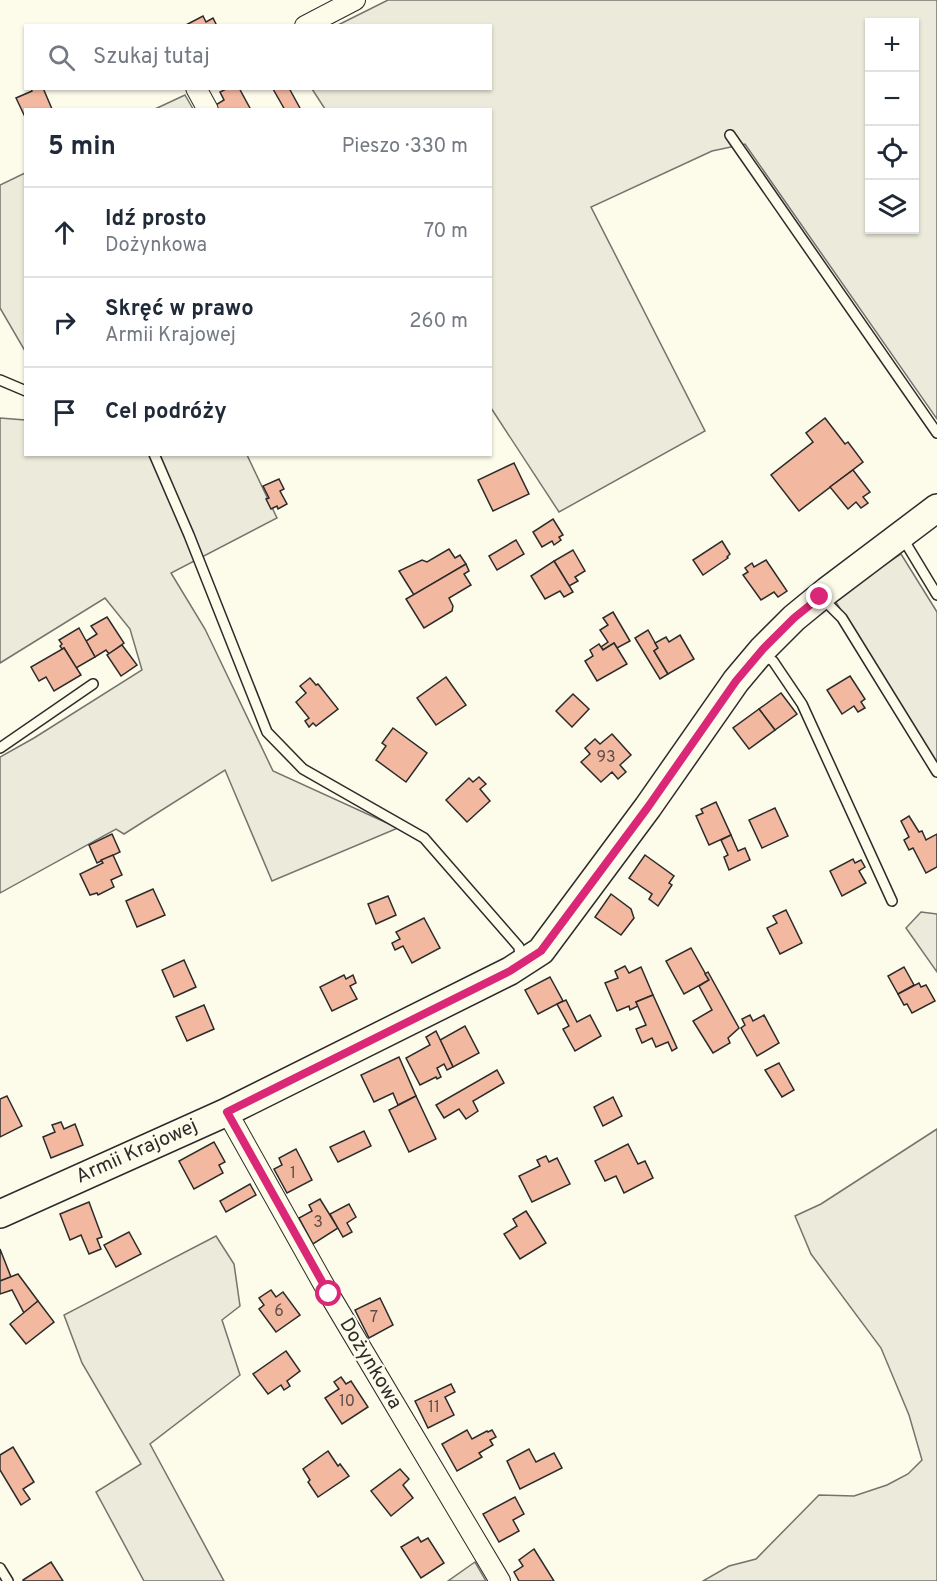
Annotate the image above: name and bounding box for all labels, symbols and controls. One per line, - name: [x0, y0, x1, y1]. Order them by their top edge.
- map controls: [865, 18, 919, 234]
- button: +: [865, 18, 919, 72]
- search box: [24, 24, 492, 90]
- icon: search: [45, 41, 78, 74]
- text: Szukaj tutaj: [93, 44, 210, 71]
- button: −: [865, 72, 919, 126]
- button: locate: [865, 126, 919, 180]
- text: 5 min: [48, 131, 116, 164]
- text: Pieszo · 330 m: [342, 134, 468, 160]
- button: layers: [865, 180, 919, 234]
- text: Idź prosto: [105, 206, 207, 233]
- icon: ahead: [48, 216, 81, 249]
- text: 70 m: [424, 219, 468, 245]
- text: Dożynkowa: [105, 233, 207, 259]
- text: Skręć w prawo: [105, 296, 254, 323]
- icon: right: [48, 306, 81, 339]
- text: 260 m: [409, 309, 468, 335]
- text: Armii Krajowej: [105, 323, 236, 349]
- icon: arrive: [48, 396, 81, 429]
- text: Cel podróży: [105, 399, 227, 426]
- route end: [806, 583, 832, 609]
- house number: 93: [596, 748, 616, 768]
- street label: Armii Krajowej: [72, 1114, 202, 1190]
- house number: 1: [290, 1164, 296, 1184]
- house number: 3: [313, 1213, 323, 1233]
- route start: [315, 1280, 341, 1306]
- house number: 6: [274, 1302, 284, 1322]
- house number: 7: [370, 1308, 378, 1328]
- street label: Dożynkowa: [333, 1314, 407, 1414]
- house number: 10: [339, 1392, 355, 1412]
- house number: 11: [428, 1398, 440, 1418]

